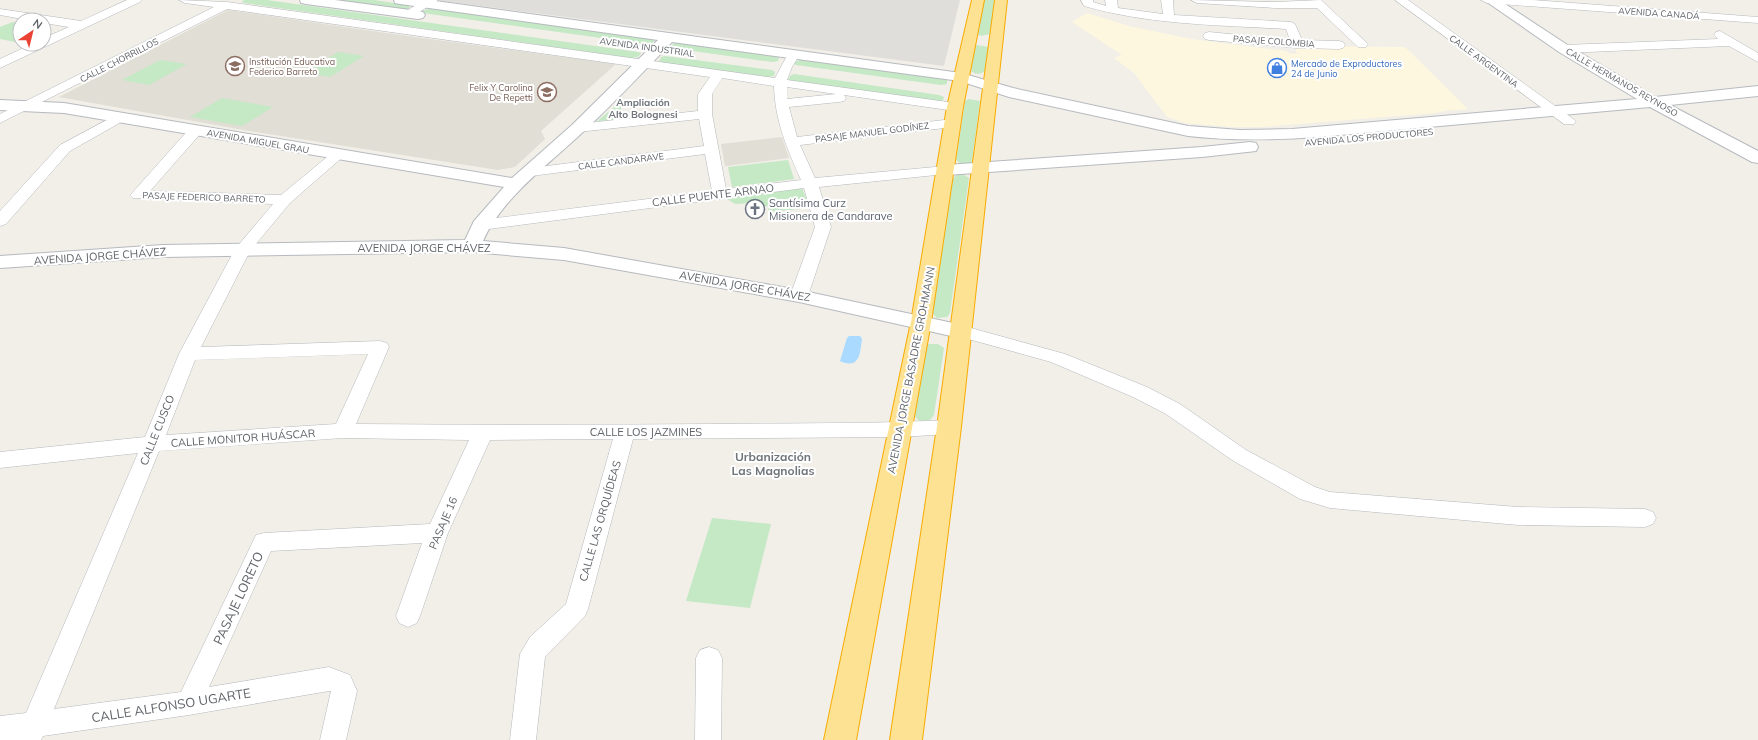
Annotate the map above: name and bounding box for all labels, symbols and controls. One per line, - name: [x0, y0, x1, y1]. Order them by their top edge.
- street label: AVENIDA CANADÁ: [1618, 5, 1700, 21]
- north arrow: [12, 12, 52, 52]
- text: N: [30, 16, 45, 32]
- street label: CALLE ARGENTINA: [1447, 32, 1521, 90]
- street label: PASAJE COLOMBIA: [1233, 33, 1316, 49]
- street label: CALLE CHORRILLOS: [78, 35, 161, 85]
- street label: AVENIDA INDUSTRIAL: [599, 35, 695, 59]
- street label: CALLE HERMANOS REYNOSO: [1564, 45, 1680, 119]
- school or university icon: Institución Educativa Federico Barreto: [224, 55, 246, 77]
- place label: Institución Educativa Federico Barreto: [249, 56, 335, 77]
- shop icon: Mercado de Exproductores 24 de Junio: [1266, 57, 1288, 79]
- place label: Mercado de Exproductores 24 de Junio: [1291, 58, 1402, 79]
- school or university icon: Felix Y Carolina De Repetti: [536, 81, 558, 103]
- place label: Felix Y Carolina De Repetti: [469, 82, 533, 103]
- district label: Ampliación Alto Bolognesi: [608, 96, 678, 121]
- street label: PASAJE MANUEL GODÍNEZ: [814, 119, 930, 144]
- street label: AVENIDA LOS PRODUCTORES: [1304, 126, 1434, 148]
- street label: AVENIDA MIGUEL GRAU: [206, 127, 310, 155]
- street label: CALLE CANDARAVE: [577, 150, 665, 172]
- street label: CALLE PUENTE ARNAO: [651, 181, 775, 209]
- street label: PASAJE FEDERICO BARRETO: [142, 189, 266, 205]
- place label: Santísima Curz Misionera de Candarave: [769, 196, 893, 223]
- church icon: Santísima Curz Misionera de Candarave: [744, 198, 766, 220]
- street label: AVENIDA JORGE CHÁVEZ: [358, 241, 491, 255]
- street label: AVENIDA JORGE CHÁVEZ: [33, 244, 167, 268]
- street label: AVENIDA JORGE BASADRE GROHMANN: [884, 265, 938, 475]
- street label: AVENIDA JORGE CHÁVEZ: [678, 268, 812, 305]
- street label: CALLE CUSCO: [136, 393, 178, 467]
- street label: CALLE LOS JAZMINES: [590, 425, 702, 439]
- street label: CALLE MONITOR HUÁSCAR: [170, 426, 316, 450]
- district label: Urbanización Las Magnolias: [732, 449, 814, 478]
- street label: CALLE LAS ORQUÍDEAS: [576, 459, 624, 583]
- street label: PASAJE 16: [426, 494, 460, 551]
- street label: PASAJE LORETO: [209, 549, 267, 647]
- street label: CALLE ALFONSO UGARTE: [90, 684, 252, 726]

